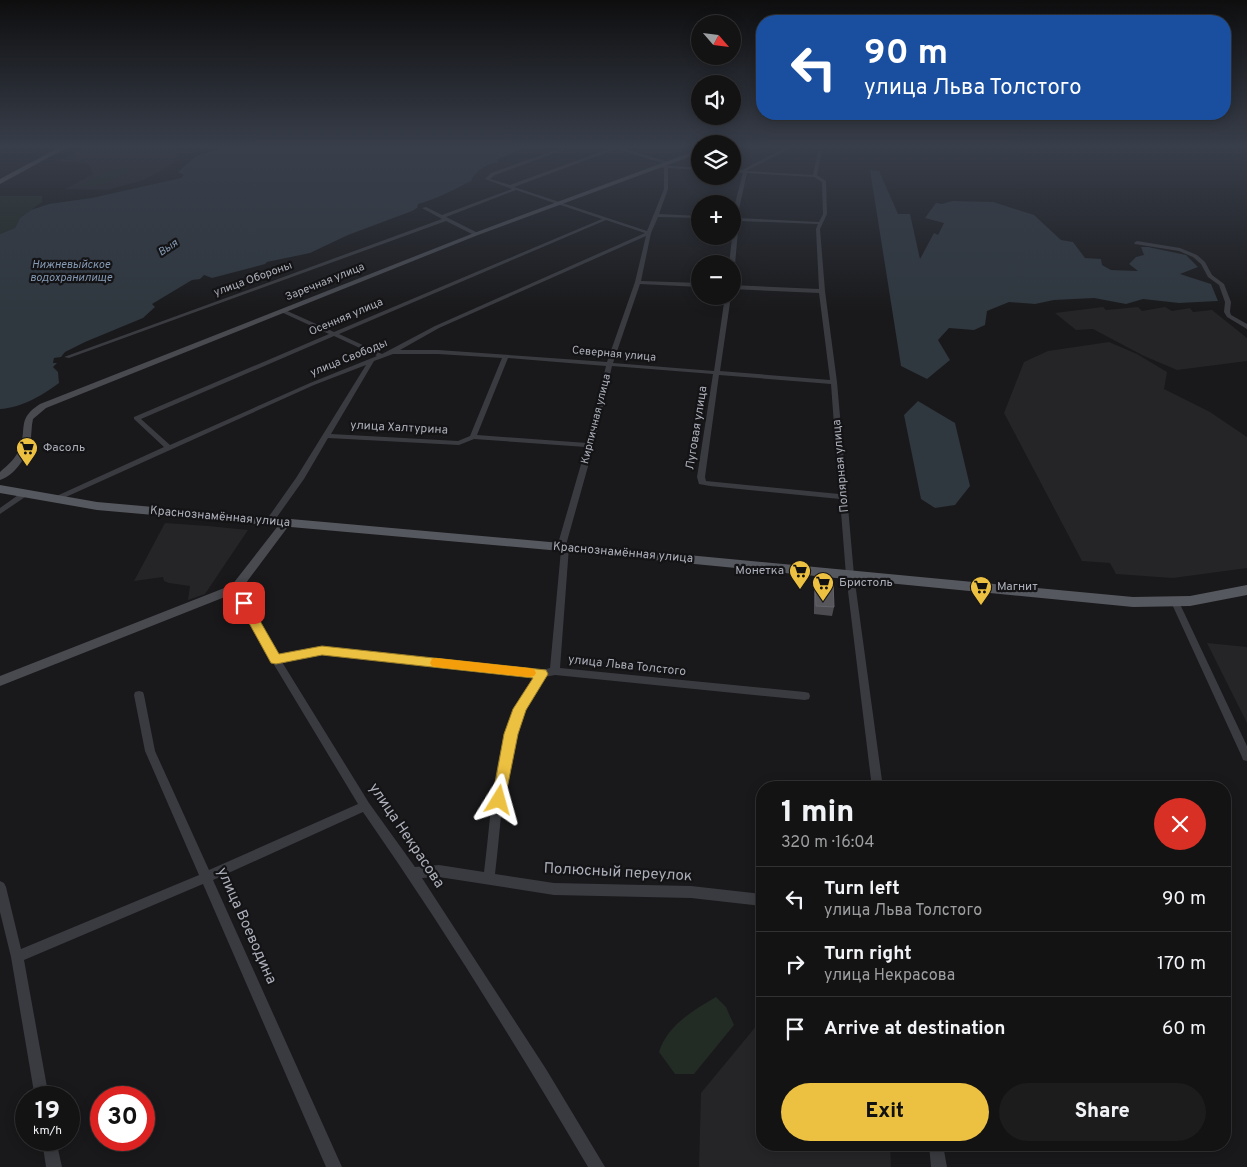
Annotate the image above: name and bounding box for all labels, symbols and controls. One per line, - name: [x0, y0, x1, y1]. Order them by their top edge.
- north arrow: [691, 15, 741, 65]
- map controls: [691, 15, 741, 305]
- text: 90 m: [864, 32, 948, 76]
- icon: left: [781, 35, 846, 100]
- button: sound: [691, 75, 741, 125]
- text: улица Льва Толстого: [864, 75, 1081, 102]
- button: layers: [691, 135, 741, 185]
- button: +: [691, 195, 741, 245]
- water label: Выя: [155, 236, 181, 260]
- button: −: [691, 255, 741, 305]
- water label: Нижневыйское водохранилище: [30, 258, 112, 285]
- street label: улица Обороны: [212, 258, 294, 300]
- street label: Заречная улица: [283, 260, 367, 304]
- street label: Осенняя улица: [307, 295, 385, 339]
- street label: улица Свободы: [308, 336, 390, 380]
- street label: Северная улица: [571, 343, 657, 365]
- street label: Кирпичная улица: [578, 372, 614, 465]
- street label: Луговая улица: [682, 385, 712, 471]
- street label: улица Халтурина: [350, 417, 448, 439]
- street label: Полярная улица: [829, 419, 853, 513]
- supermarket icon: Фасоль: [15, 436, 39, 467]
- place label: Фасоль: [43, 440, 85, 456]
- street label: Краснознамённая улица: [149, 503, 291, 531]
- street label: Краснознамённая улица: [552, 539, 694, 567]
- supermarket icon: Монетка: [788, 559, 812, 590]
- place label: Монетка: [735, 563, 784, 579]
- supermarket icon: Бристоль: [811, 571, 835, 602]
- place label: Бристоль: [839, 575, 893, 591]
- supermarket icon: Магнит: [969, 575, 993, 606]
- place label: Магнит: [997, 579, 1038, 595]
- pin: [223, 582, 265, 624]
- icon: arrive: [230, 589, 258, 617]
- street label: улица Льва Толстого: [567, 652, 687, 680]
- position arrow: [472, 773, 524, 825]
- street label: улица Некрасова: [364, 780, 448, 892]
- text: 1 min: [781, 795, 854, 832]
- button: close: [1154, 798, 1206, 850]
- text: 320 m · 16:04: [781, 833, 875, 853]
- street label: Полюсный переулок: [543, 860, 693, 886]
- street label: улица Воеводина: [212, 865, 280, 987]
- text: Turn left: [824, 877, 900, 901]
- icon: left: [781, 885, 809, 913]
- text: 90 m: [1162, 887, 1206, 911]
- text: улица Льва Толстого: [824, 901, 982, 921]
- text: Turn right: [824, 942, 912, 966]
- icon: right: [781, 950, 809, 978]
- text: 170 m: [1157, 952, 1206, 976]
- text: улица Некрасова: [824, 966, 955, 986]
- icon: arrive: [781, 1015, 809, 1043]
- text: Arrive at destination: [824, 1017, 1005, 1041]
- text: 60 m: [1162, 1017, 1206, 1041]
- button: Exit: [781, 1083, 989, 1141]
- button: Share: [999, 1083, 1206, 1141]
- speed limit sign: 30: [90, 1086, 155, 1151]
- text: 19: [35, 1096, 60, 1128]
- text: km/h: [33, 1123, 62, 1139]

